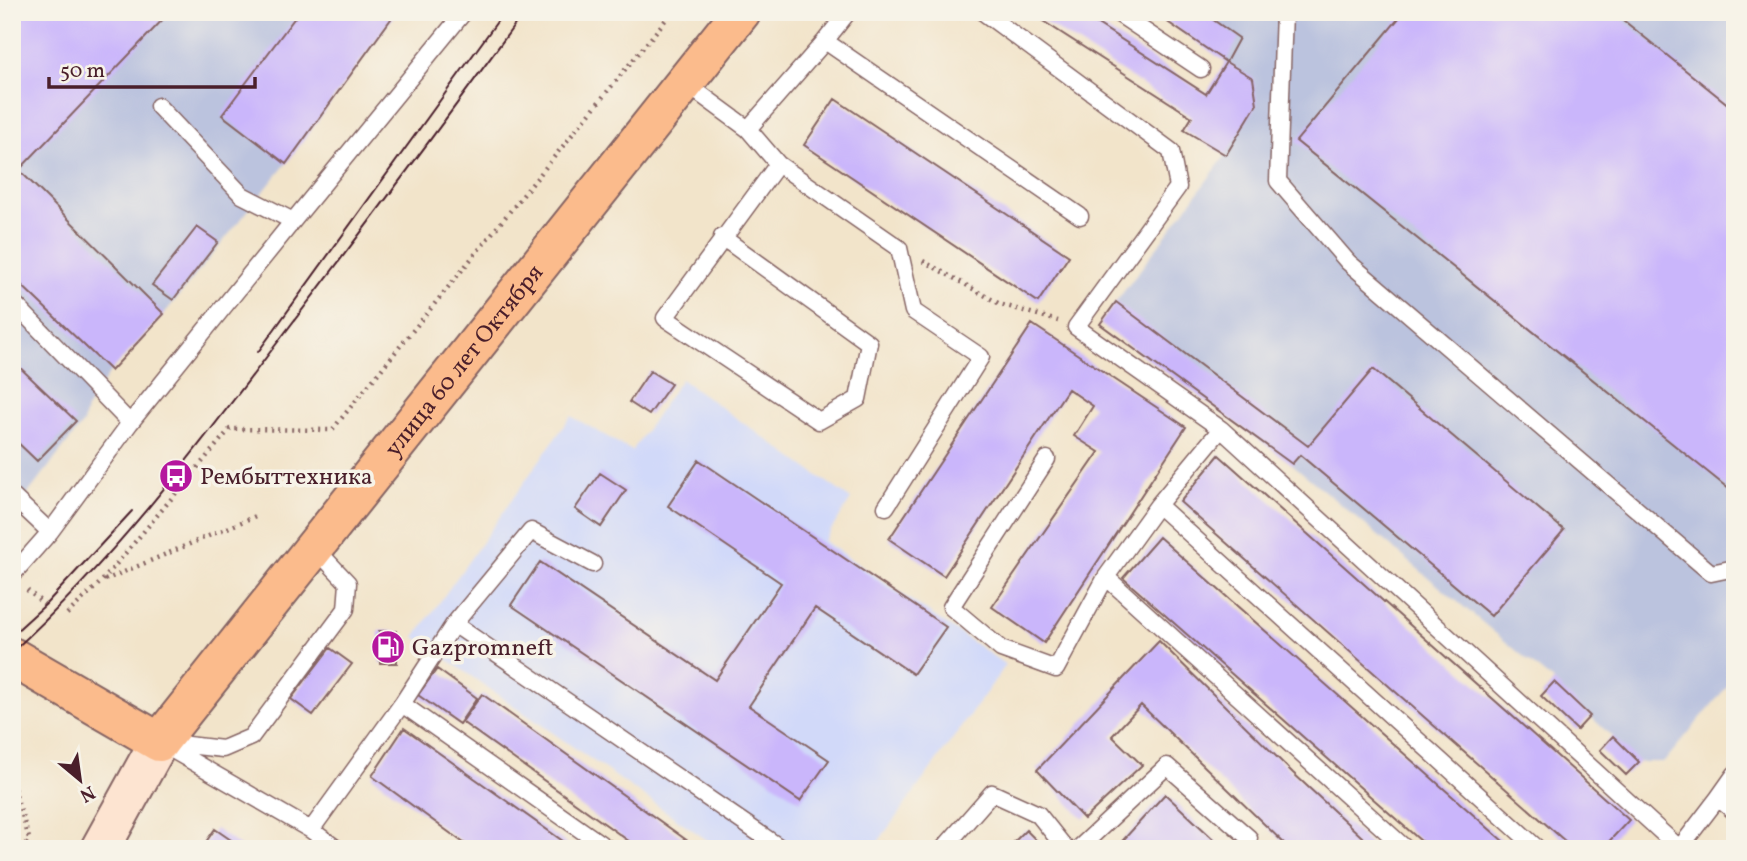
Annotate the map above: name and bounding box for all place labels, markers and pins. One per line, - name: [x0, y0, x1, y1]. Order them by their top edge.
- bus stop icon: Рембыттехника: [157, 457, 195, 495]
- place label: Рембыттехника: [200, 461, 373, 495]
- fuel station icon: Gazpromneft: [369, 628, 407, 666]
- place label: Gazpromneft: [412, 632, 554, 666]

